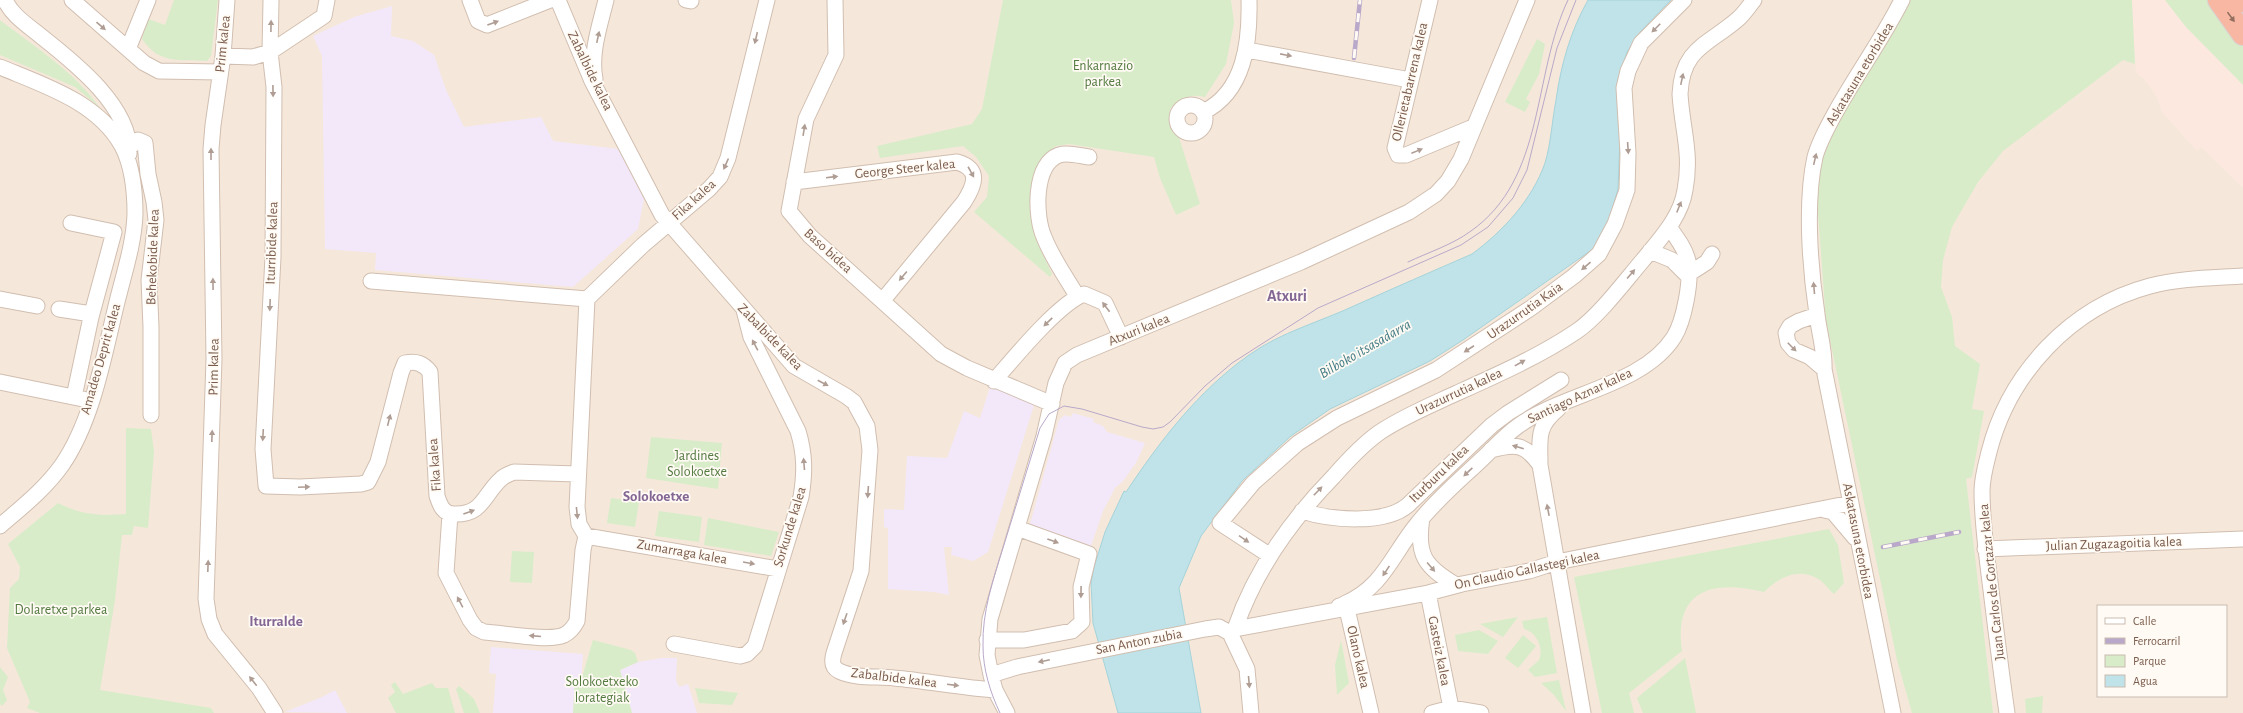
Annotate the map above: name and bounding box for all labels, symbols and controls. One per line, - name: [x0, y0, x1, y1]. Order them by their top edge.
- one-way arrow: [2227, 12, 2235, 22]
- street label: Prim kalea: [213, 14, 233, 73]
- one-way arrow: [268, 19, 274, 32]
- one-way arrow: [488, 19, 500, 25]
- street label: Askatasuna etorbidea: [1824, 19, 1897, 128]
- one-way arrow: [96, 21, 106, 30]
- street label: Ollerietabarrena kalea: [1390, 21, 1431, 143]
- one-way arrow: [1652, 23, 1661, 33]
- street label: Zabalbide kalea: [565, 29, 615, 113]
- one-way arrow: [595, 31, 601, 43]
- one-way arrow: [753, 31, 759, 44]
- one-way arrow: [1280, 53, 1292, 59]
- park label: Enkarnazio parkea: [1073, 59, 1133, 89]
- one-way arrow: [1679, 73, 1685, 85]
- one-way arrow: [270, 85, 276, 98]
- one-way arrow: [801, 124, 807, 136]
- one-way arrow: [1624, 142, 1631, 154]
- one-way arrow: [208, 147, 214, 160]
- one-way arrow: [1411, 148, 1422, 154]
- one-way arrow: [1813, 153, 1819, 165]
- street label: George Steer kalea: [854, 157, 956, 181]
- one-way arrow: [723, 158, 729, 169]
- one-way arrow: [967, 166, 974, 178]
- one-way arrow: [826, 174, 839, 180]
- street label: Fika kalea: [670, 177, 719, 223]
- one-way arrow: [1677, 200, 1683, 212]
- street label: Iturribide kalea: [264, 201, 280, 285]
- street label: Behekobide kalea: [144, 208, 162, 305]
- street label: Baso bidea: [801, 226, 855, 276]
- one-way arrow: [1580, 261, 1591, 270]
- one-way arrow: [1626, 269, 1636, 279]
- one-way arrow: [898, 271, 907, 282]
- one-way arrow: [210, 277, 216, 290]
- street label: Urazurrutia Kaia: [1485, 280, 1566, 342]
- one-way arrow: [1811, 282, 1818, 294]
- district label: Atxuri: [1267, 288, 1307, 304]
- one-way arrow: [266, 299, 273, 311]
- street label: Amadeo Deprit kalea: [78, 301, 124, 416]
- street label: Zabalbide kalea: [735, 301, 805, 373]
- one-way arrow: [1102, 302, 1110, 312]
- street label: Atxuri kalea: [1106, 311, 1172, 349]
- one-way arrow: [1043, 317, 1053, 327]
- water label: Bilboko itsasadarra: [1317, 317, 1413, 381]
- street label: Prim kalea: [206, 338, 222, 396]
- one-way arrow: [752, 339, 758, 351]
- one-way arrow: [1788, 342, 1797, 351]
- one-way arrow: [1464, 345, 1474, 353]
- one-way arrow: [1514, 359, 1526, 366]
- street label: Santiago Aznar kalea: [1526, 365, 1635, 426]
- street label: Urazurrutia kalea: [1414, 366, 1505, 418]
- one-way arrow: [818, 380, 829, 386]
- one-way arrow: [386, 414, 392, 426]
- one-way arrow: [209, 429, 215, 442]
- one-way arrow: [260, 429, 267, 441]
- street label: Fika kalea: [426, 437, 444, 492]
- street label: Iturburu kalea: [1407, 442, 1472, 506]
- one-way arrow: [1512, 444, 1524, 450]
- park label: Jardines Solokoetxe: [667, 449, 727, 479]
- one-way arrow: [801, 458, 808, 470]
- one-way arrow: [1463, 467, 1473, 477]
- street label: Askatasuna etorbidea: [1840, 482, 1876, 601]
- one-way arrow: [298, 484, 311, 490]
- street label: Sorkunde kalea: [771, 485, 809, 569]
- one-way arrow: [864, 486, 871, 498]
- one-way arrow: [1314, 486, 1323, 497]
- district label: Solokoetxe: [623, 489, 689, 504]
- street label: Juan Carlos de Gortazar kalea: [1977, 502, 2007, 661]
- one-way arrow: [1544, 504, 1550, 516]
- one-way arrow: [574, 506, 581, 519]
- one-way arrow: [464, 509, 476, 515]
- one-way arrow: [1239, 535, 1249, 543]
- street label: Julian Zugazagoitia kalea: [2046, 535, 2183, 553]
- street label: Zumarraga kalea: [636, 537, 729, 567]
- one-way arrow: [1048, 538, 1060, 544]
- street label: On Claudio Gallastegi kalea: [1453, 548, 1601, 592]
- one-way arrow: [205, 559, 211, 572]
- one-way arrow: [743, 561, 755, 567]
- one-way arrow: [1427, 561, 1436, 572]
- one-way arrow: [1382, 566, 1389, 577]
- one-way arrow: [1078, 586, 1084, 599]
- one-way arrow: [457, 597, 464, 608]
- park label: Dolaretxe parkea: [15, 603, 108, 617]
- legend: [2097, 605, 2227, 697]
- district label: Iturralde: [249, 614, 303, 629]
- one-way arrow: [842, 614, 848, 626]
- street label: Gasteiz kalea: [1425, 615, 1453, 688]
- text: Calle: [2133, 615, 2156, 627]
- street label: Olano kalea: [1344, 624, 1372, 690]
- street label: San Anton zubia: [1095, 627, 1184, 657]
- one-way arrow: [529, 633, 541, 640]
- text: Ferrocarril: [2133, 635, 2180, 647]
- text: Parque: [2133, 655, 2166, 667]
- one-way arrow: [1038, 659, 1051, 665]
- street label: Zabalbide kalea: [850, 666, 938, 690]
- park label: Solokoetxeko lorategiak: [566, 675, 639, 705]
- text: Agua: [2133, 675, 2158, 687]
- one-way arrow: [249, 676, 257, 687]
- one-way arrow: [1245, 676, 1252, 688]
- one-way arrow: [947, 682, 959, 688]

